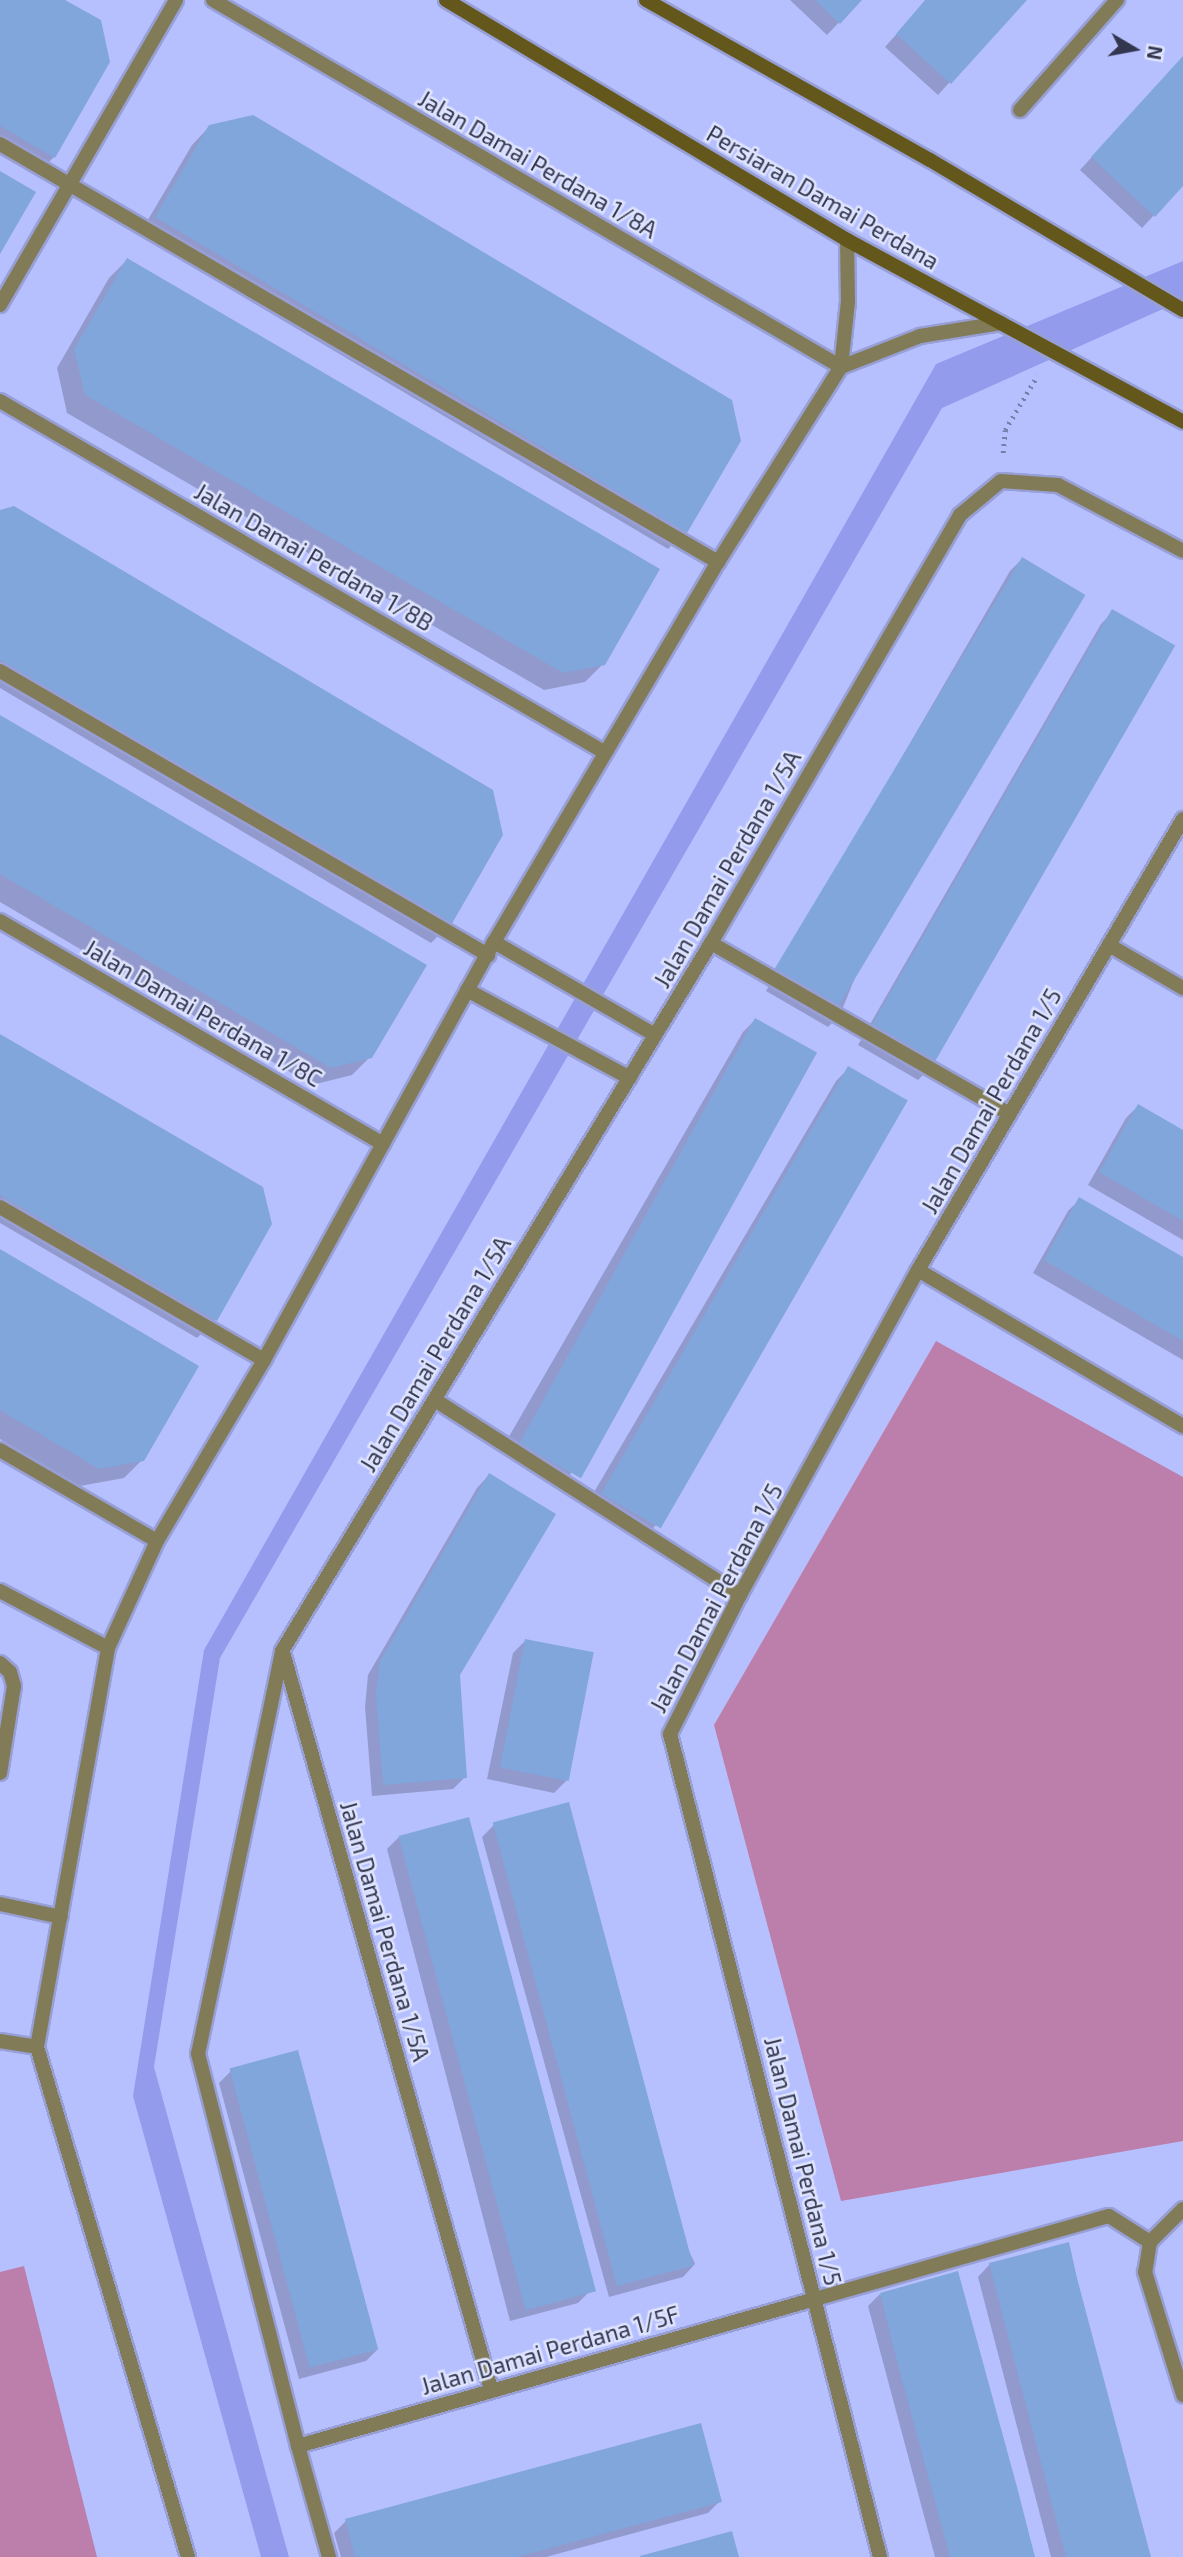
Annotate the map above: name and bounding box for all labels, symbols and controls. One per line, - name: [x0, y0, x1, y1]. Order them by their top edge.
- north arrow: [1099, 14, 1169, 84]
- text: N: [1143, 44, 1168, 61]
- street label: Jalan Damai Perdana 1/8A: [414, 84, 662, 244]
- street label: Persiaran Damai Perdana: [702, 119, 944, 275]
- street label: Jalan Damai Perdana 1/8B: [190, 477, 438, 637]
- street label: Jalan Damai Perdana 1/5A: [648, 745, 806, 993]
- street label: Jalan Damai Perdana 1/8C: [79, 934, 327, 1092]
- street label: Jalan Damai Perdana 1/5: [915, 984, 1067, 1218]
- street label: Jalan Damai Perdana 1/5A: [354, 1231, 516, 1477]
- street label: Jalan Damai Perdana 1/5: [644, 1479, 788, 1717]
- street label: Jalan Damai Perdana 1/5A: [335, 1798, 435, 2064]
- street label: Jalan Damai Perdana 1/5: [759, 2034, 847, 2288]
- street label: Jalan Damai Perdana 1/5F: [418, 2300, 682, 2400]

